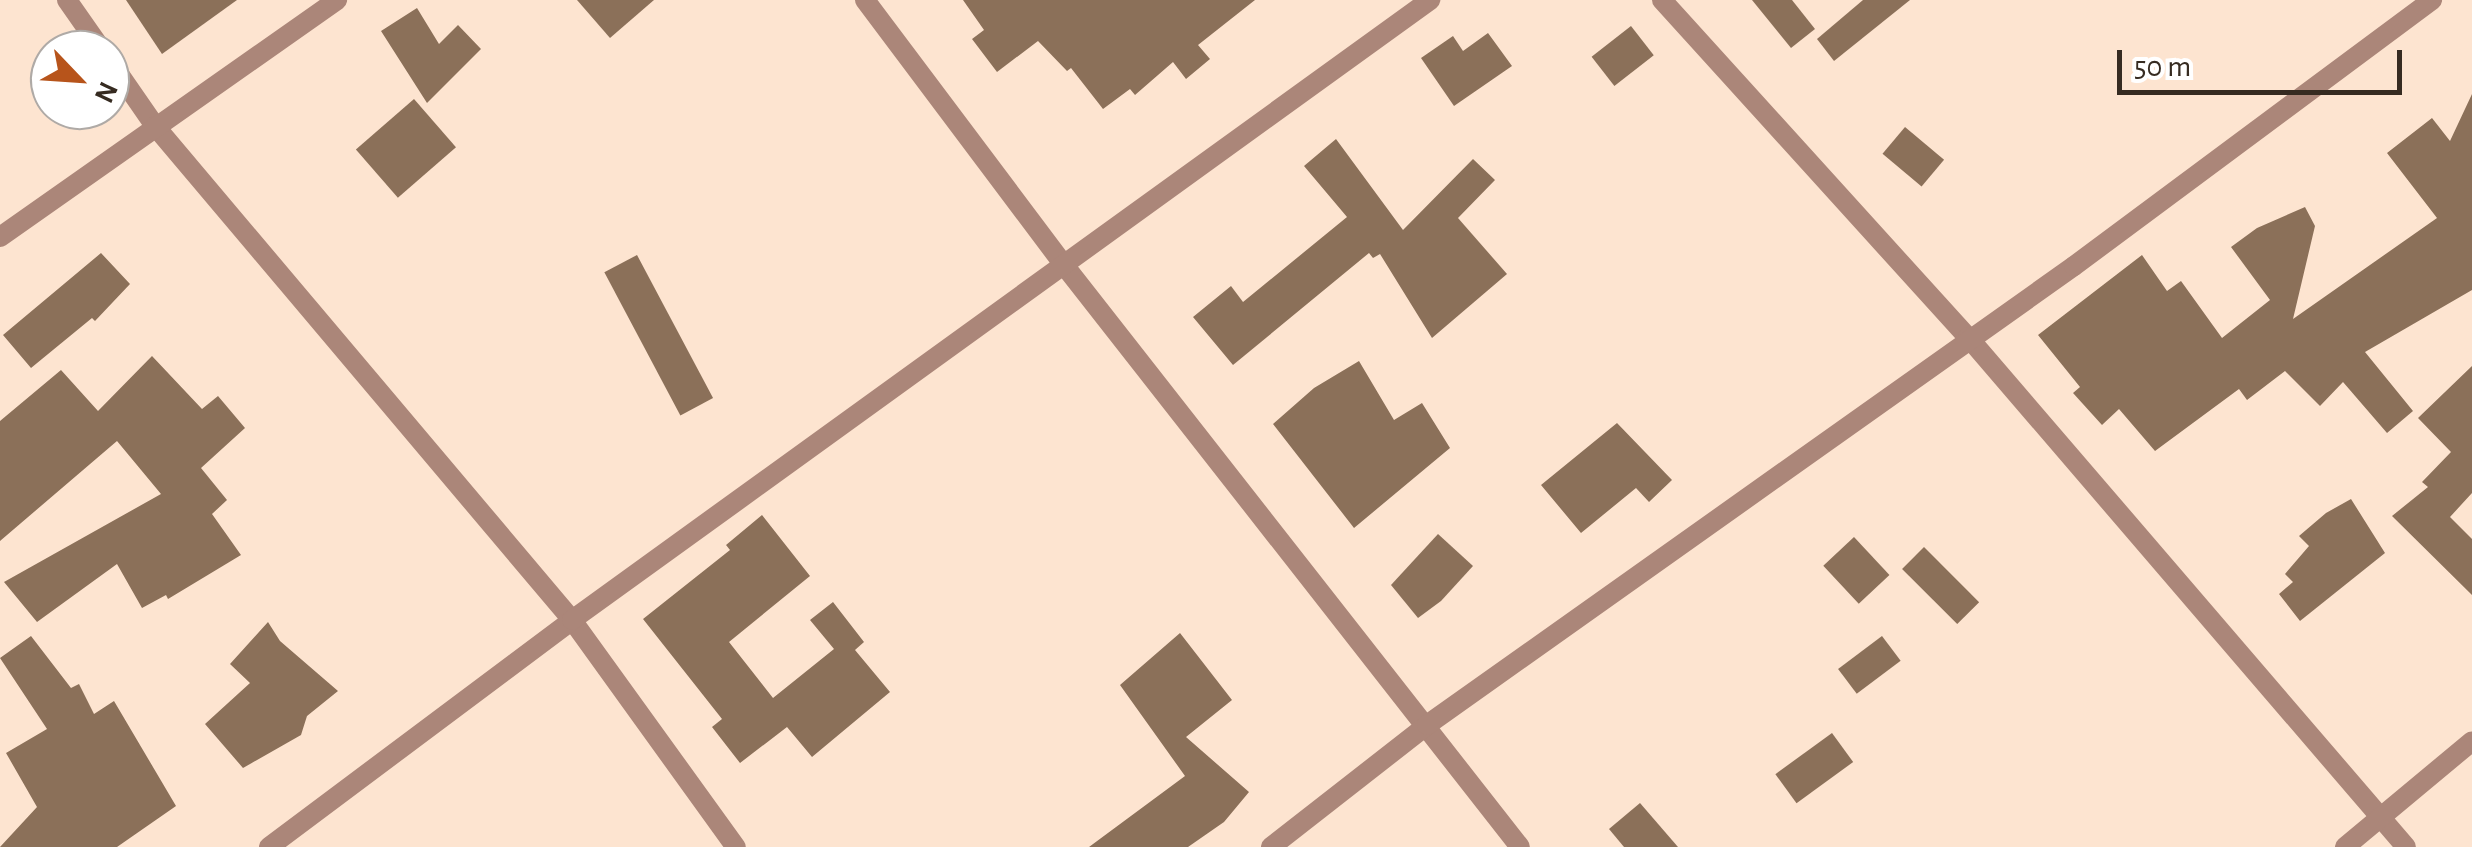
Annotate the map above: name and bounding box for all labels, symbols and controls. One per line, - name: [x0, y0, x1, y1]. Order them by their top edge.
- north arrow: [30, 30, 130, 130]
- scale bar: [2122, 30, 2407, 92]
- text: 50 m: [2134, 52, 2191, 82]
- text: N: [89, 77, 122, 107]

